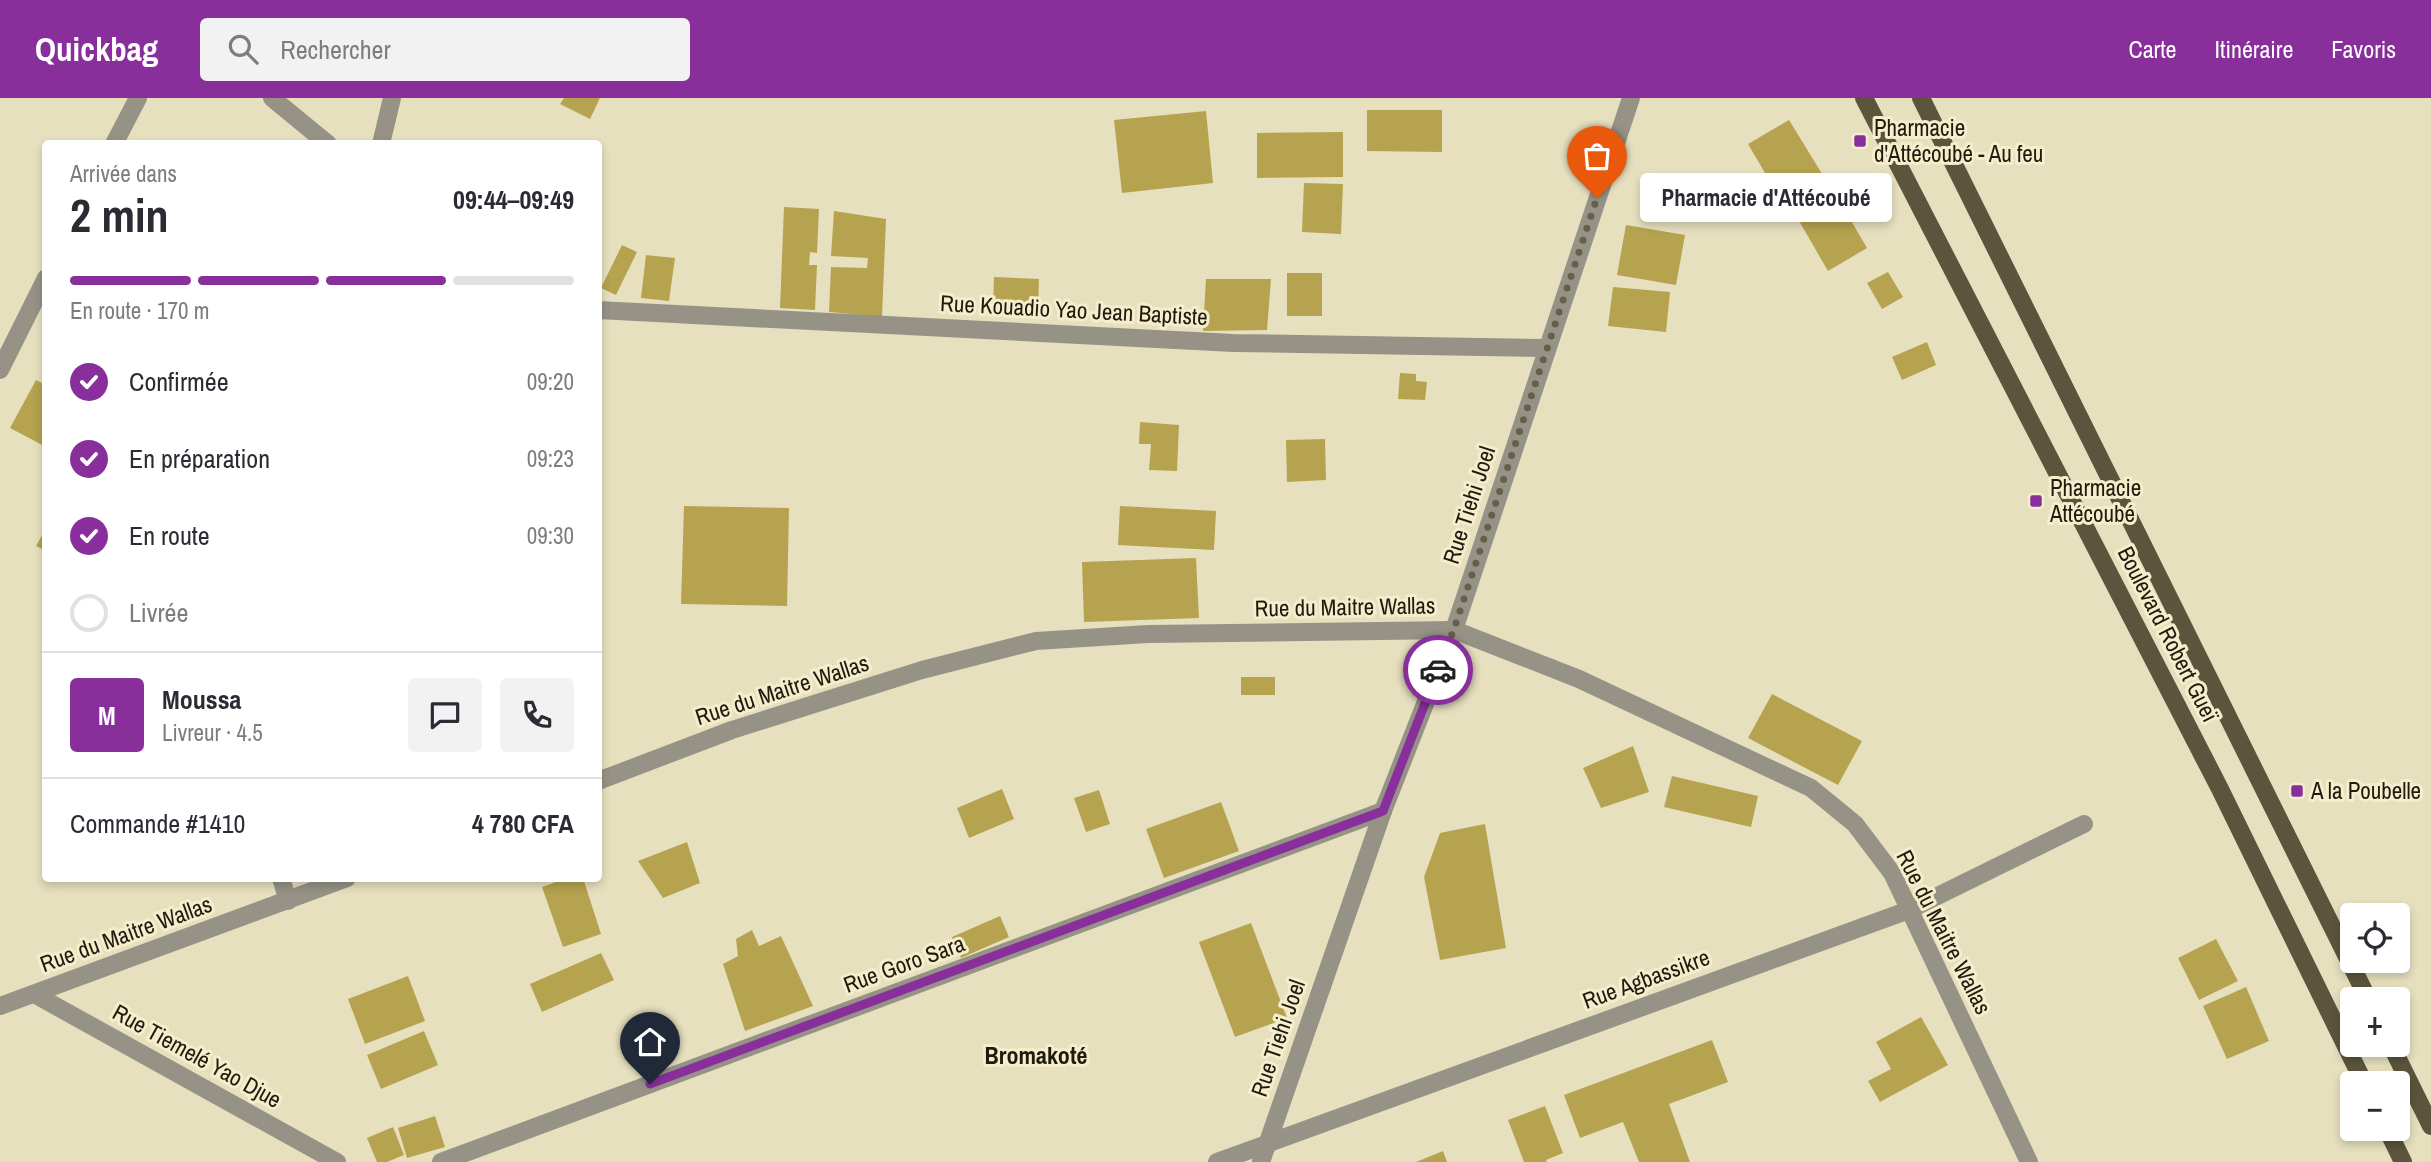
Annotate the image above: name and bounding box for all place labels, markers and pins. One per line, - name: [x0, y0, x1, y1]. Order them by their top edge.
- place label: Pharmacie d'Attécoubé - Au feu: [1874, 112, 2043, 169]
- pin: [1567, 126, 1627, 198]
- marker: Pharmacie d'Attécoubé - Au feu: [1852, 133, 1868, 149]
- callout: Pharmacie d'Attécoubé: [1639, 174, 1891, 222]
- place label: Pharmacie Attécoubé: [2049, 472, 2141, 529]
- marker: Pharmacie Attécoubé: [2028, 493, 2044, 509]
- place label: A la Poubelle: [2310, 775, 2421, 806]
- marker: A la Poubelle: [2289, 783, 2305, 799]
- pin: [620, 1012, 680, 1084]

